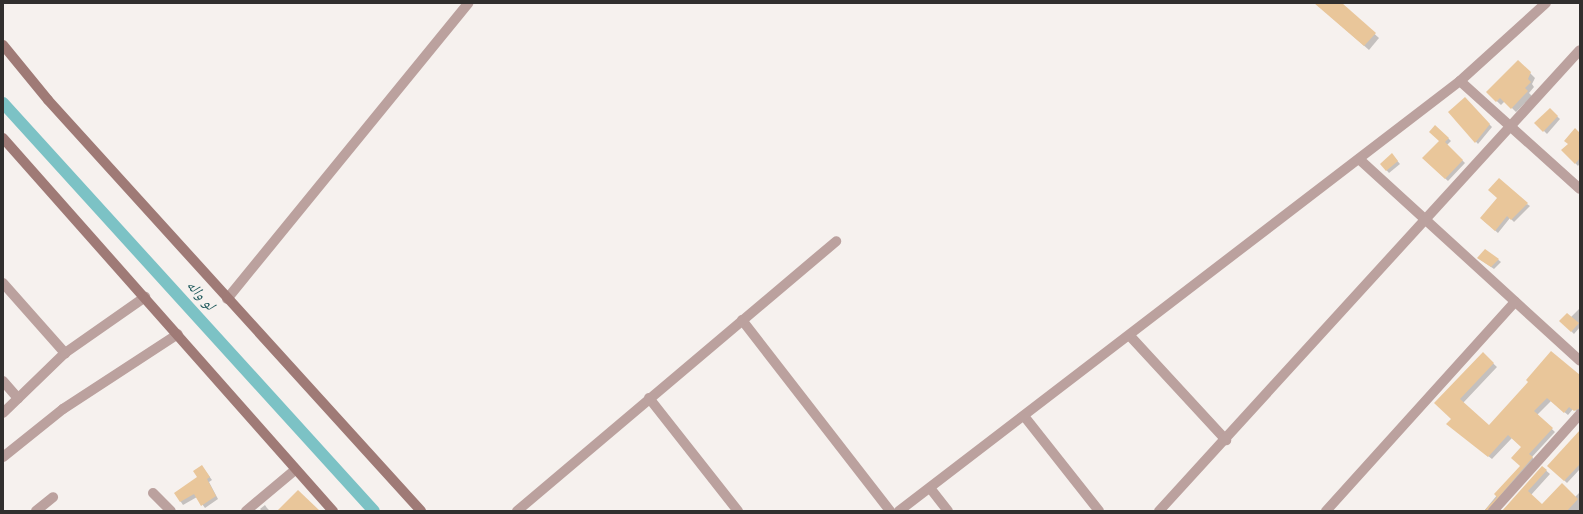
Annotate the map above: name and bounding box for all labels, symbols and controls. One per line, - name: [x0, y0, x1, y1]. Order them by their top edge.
- water label: لو واله: [182, 277, 218, 315]

